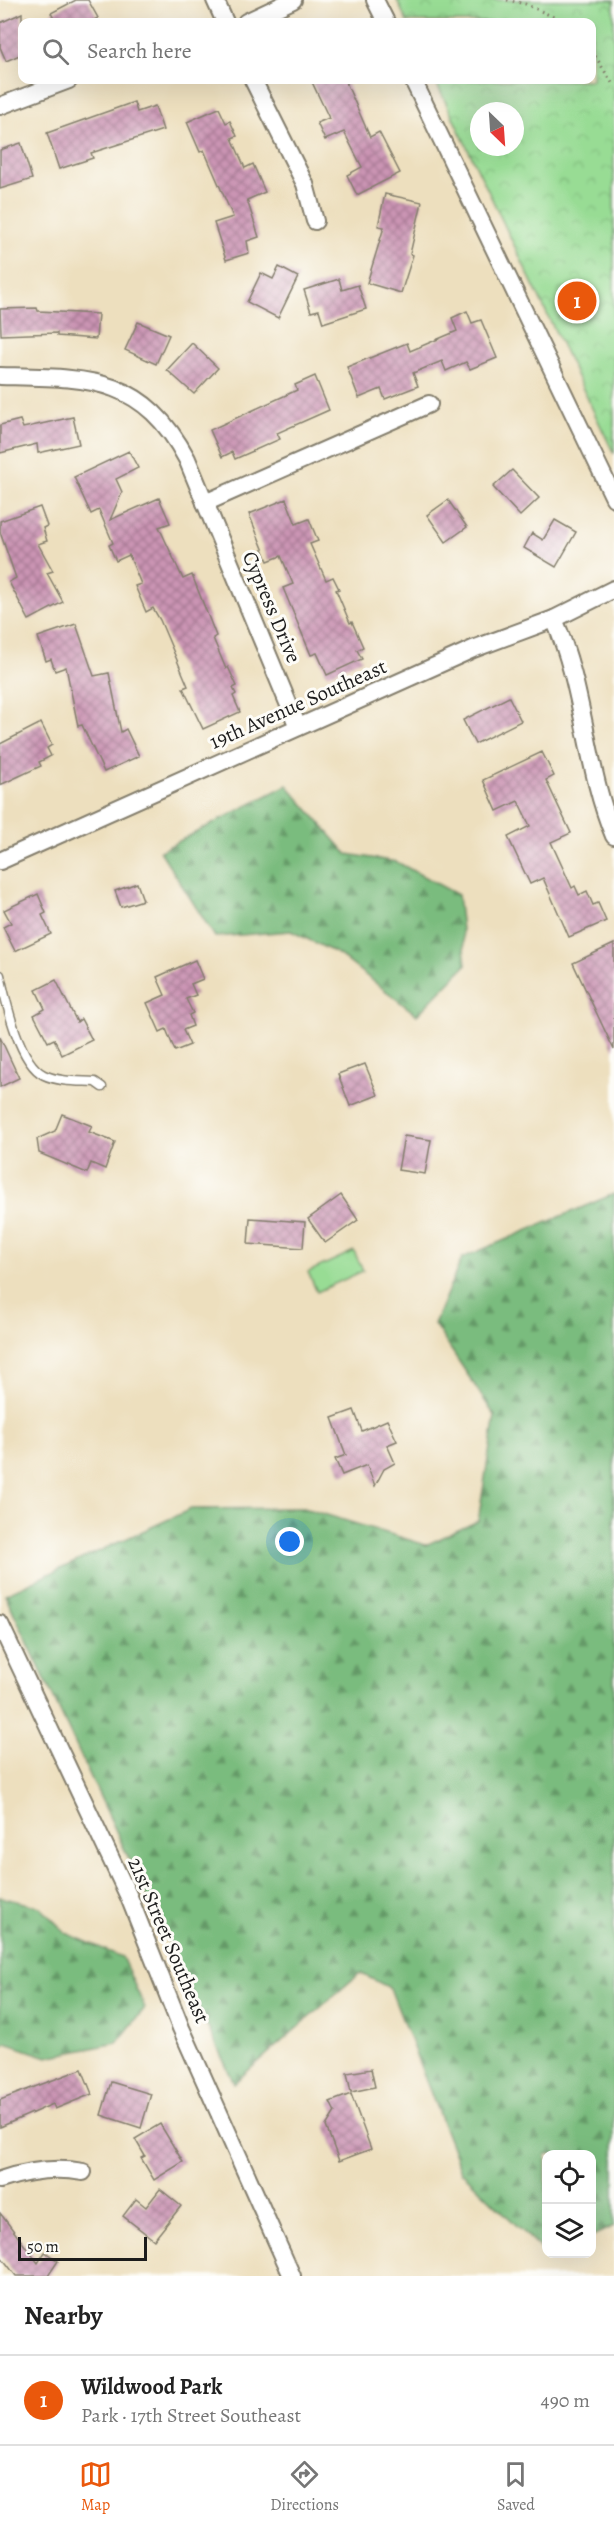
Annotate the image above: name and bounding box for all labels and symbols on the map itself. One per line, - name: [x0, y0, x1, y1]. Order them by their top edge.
- north arrow: [470, 102, 524, 156]
- pin: 1: [558, 278, 596, 324]
- street label: Cypress Drive: [236, 547, 308, 667]
- street label: 19th Avenue Southeast: [205, 652, 391, 756]
- your location: [275, 1527, 304, 1556]
- street label: 21st Street Southeast: [121, 1853, 217, 2027]
- scale bar: [18, 2234, 147, 2262]

